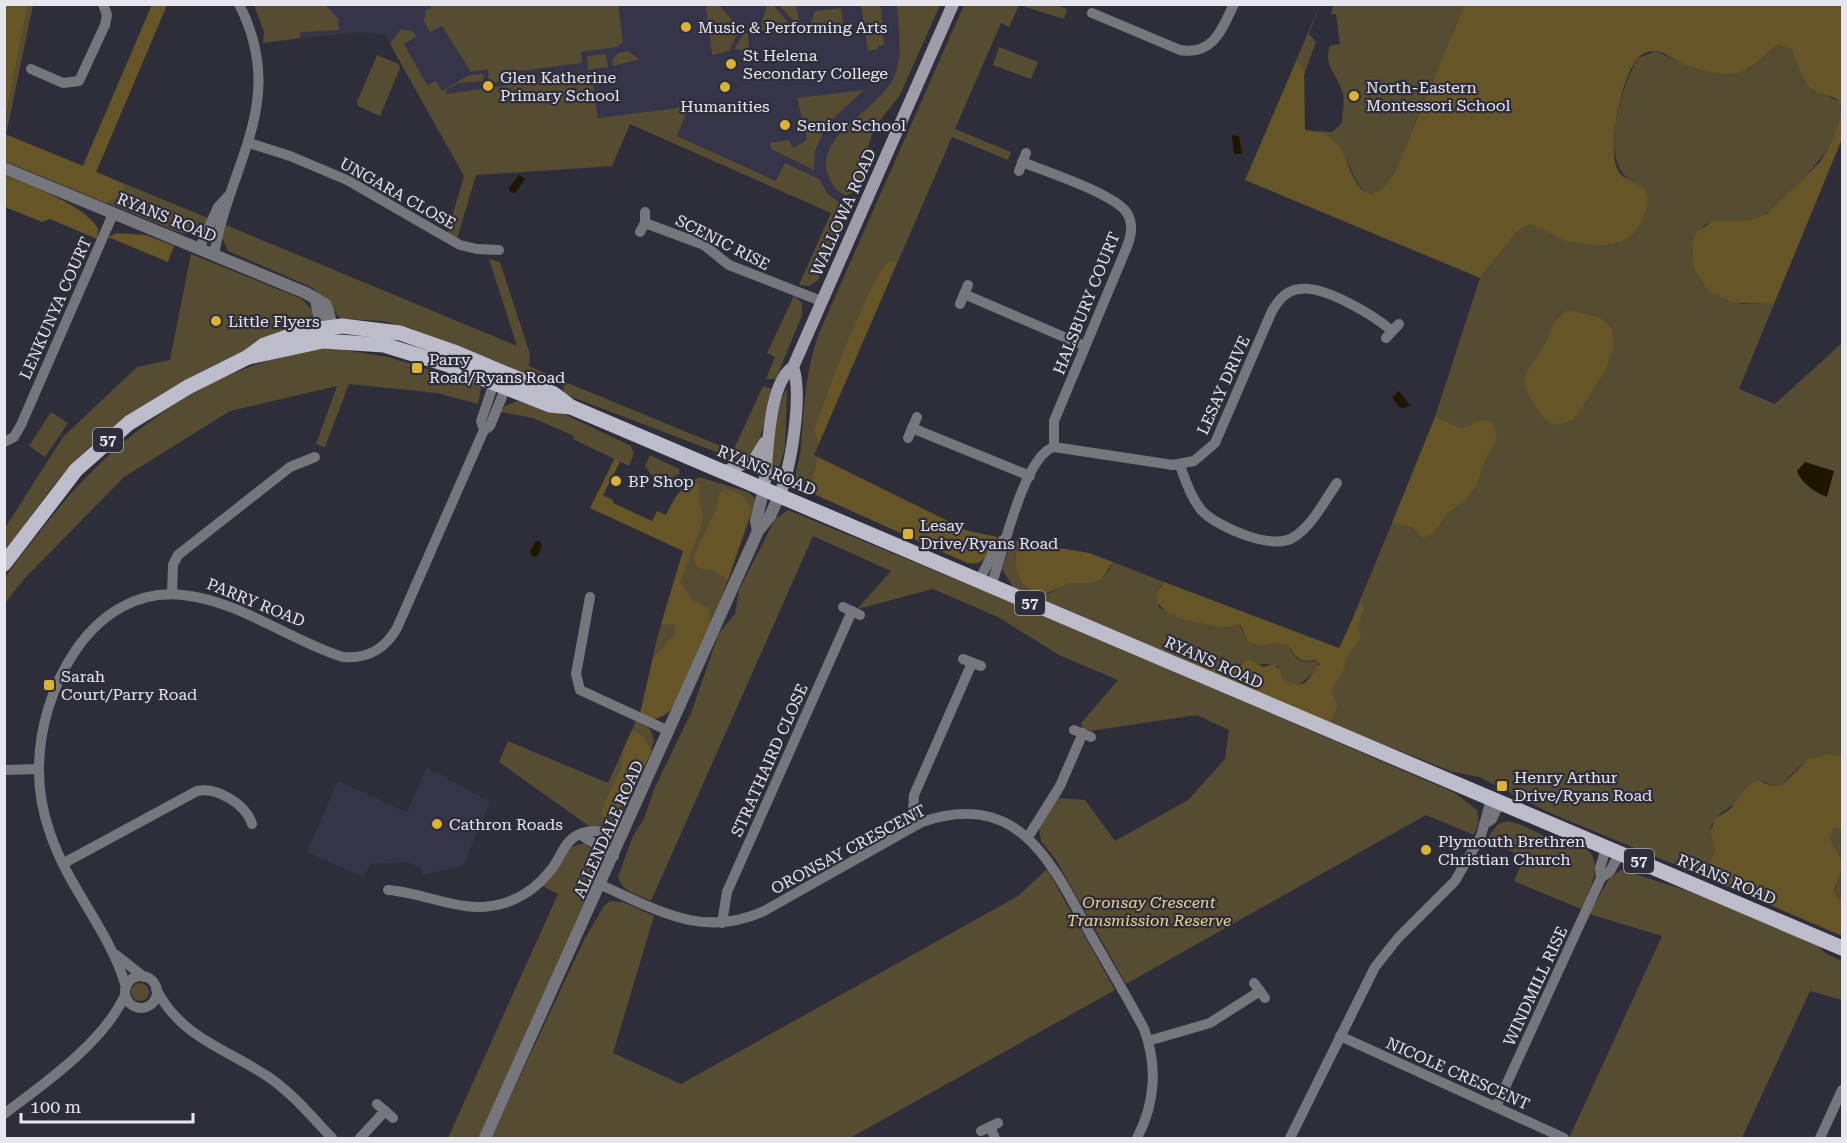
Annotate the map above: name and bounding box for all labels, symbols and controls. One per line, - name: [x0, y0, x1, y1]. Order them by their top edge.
- place label: Music & Performing Arts: [698, 18, 888, 37]
- marker: Music & Performing Arts: [679, 20, 693, 34]
- place label: St Helena Secondary College: [743, 46, 888, 83]
- marker: St Helena Secondary College: [724, 57, 738, 71]
- place label: Glen Katherine Primary School: [500, 68, 620, 105]
- place label: North-Eastern Montessori School: [1366, 78, 1511, 115]
- marker: Glen Katherine Primary School: [481, 79, 495, 93]
- marker: Humanities: [718, 80, 732, 94]
- marker: North-Eastern Montessori School: [1347, 89, 1361, 103]
- place label: Humanities: [680, 97, 770, 116]
- place label: Senior School: [797, 116, 906, 135]
- marker: Senior School: [778, 118, 792, 132]
- street label: WALLOWA ROAD: [807, 146, 880, 279]
- street label: UNGARA CLOSE: [336, 154, 459, 233]
- street label: RYANS ROAD: [114, 189, 219, 246]
- street label: SCENIC RISE: [672, 211, 773, 274]
- street label: HALSBURY COURT: [1049, 229, 1124, 377]
- street label: LENKUNYA COURT: [15, 234, 96, 382]
- place label: Little Flyers: [228, 312, 320, 331]
- marker: Little Flyers: [209, 314, 223, 328]
- street label: LESAY DRIVE: [1193, 333, 1254, 438]
- place label: Parry Road/Ryans Road: [429, 350, 565, 387]
- marker: Parry Road/Ryans Road: [410, 361, 424, 375]
- road number: 57: [93, 428, 123, 452]
- street label: RYANS ROAD: [715, 441, 819, 500]
- place label: BP Shop: [628, 472, 694, 491]
- marker: BP Shop: [609, 474, 623, 488]
- place label: Lesay Drive/Ryans Road: [920, 516, 1058, 553]
- marker: Lesay Drive/Ryans Road: [901, 527, 915, 541]
- street label: PARRY ROAD: [204, 574, 308, 631]
- road number: 57: [1015, 591, 1045, 615]
- street label: RYANS ROAD: [1162, 632, 1266, 693]
- place label: Sarah Court/Parry Road: [61, 667, 197, 704]
- marker: Sarah Court/Parry Road: [42, 678, 56, 692]
- street label: STRATHAIRD CLOSE: [727, 681, 812, 840]
- street label: ALLENDALE ROAD: [570, 758, 647, 901]
- place label: Henry Arthur Drive/Ryans Road: [1514, 768, 1652, 805]
- marker: Henry Arthur Drive/Ryans Road: [1495, 779, 1509, 793]
- street label: ORONSAY CRESCENT: [768, 800, 929, 898]
- place label: Cathron Roads: [449, 815, 563, 834]
- marker: Cathron Roads: [430, 817, 444, 831]
- place label: Plymouth Brethren Christian Church: [1438, 832, 1585, 869]
- marker: Plymouth Brethren Christian Church: [1419, 843, 1433, 857]
- road number: 57: [1624, 849, 1654, 873]
- street label: RYANS ROAD: [1675, 850, 1779, 909]
- park label: Oronsay Crescent Transmission Reserve: [1067, 893, 1231, 930]
- street label: WINDMILL RISE: [1499, 923, 1571, 1049]
- street label: NICOLE CRESCENT: [1383, 1033, 1533, 1114]
- scale bar: [21, 1086, 194, 1124]
- text: 100 m: [30, 1096, 81, 1117]

